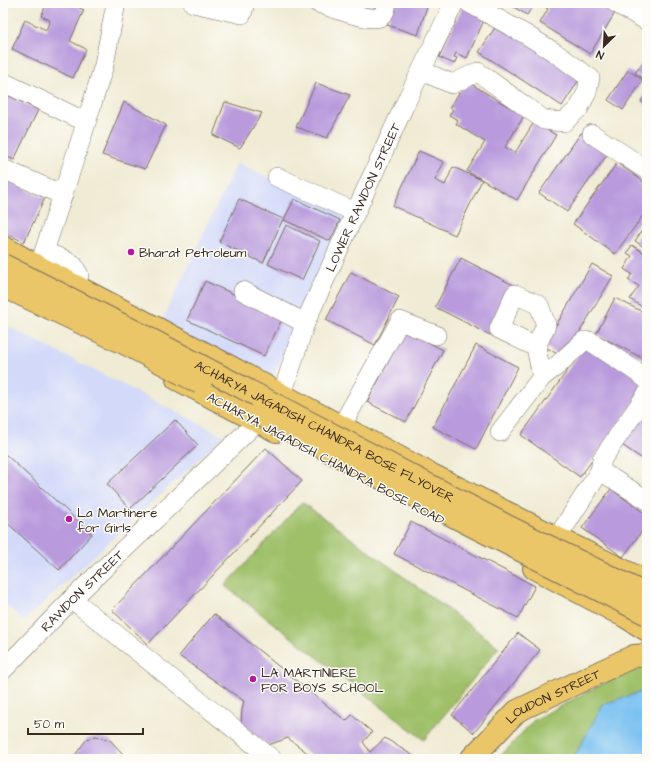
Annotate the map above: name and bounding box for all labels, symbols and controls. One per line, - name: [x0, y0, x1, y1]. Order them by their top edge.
- north arrow: [584, 26, 624, 66]
- text: N: [594, 46, 606, 63]
- street label: LOWER RAWDON STREET: [322, 119, 406, 275]
- place label: Bharat Petroleum: [139, 244, 247, 262]
- marker: Bharat Petroleum: [126, 247, 136, 257]
- street label: ACHARYA JAGADISH CHANDRA BOSE FLYOVER: [191, 356, 457, 507]
- street label: ACHARYA JAGADISH CHANDRA BOSE ROAD: [204, 388, 448, 530]
- place label: La Martinere for Girls: [77, 504, 157, 537]
- marker: La Martinere for Girls: [64, 514, 74, 524]
- street label: RAWDON STREET: [37, 546, 129, 636]
- place label: LA MARTINIERE FOR BOYS SCHOOL: [261, 664, 383, 697]
- street label: LOUDON STREET: [502, 665, 604, 728]
- marker: LA MARTINIERE FOR BOYS SCHOOL: [248, 674, 258, 684]
- scale bar: [28, 710, 143, 736]
- text: 50 m: [34, 716, 65, 733]

